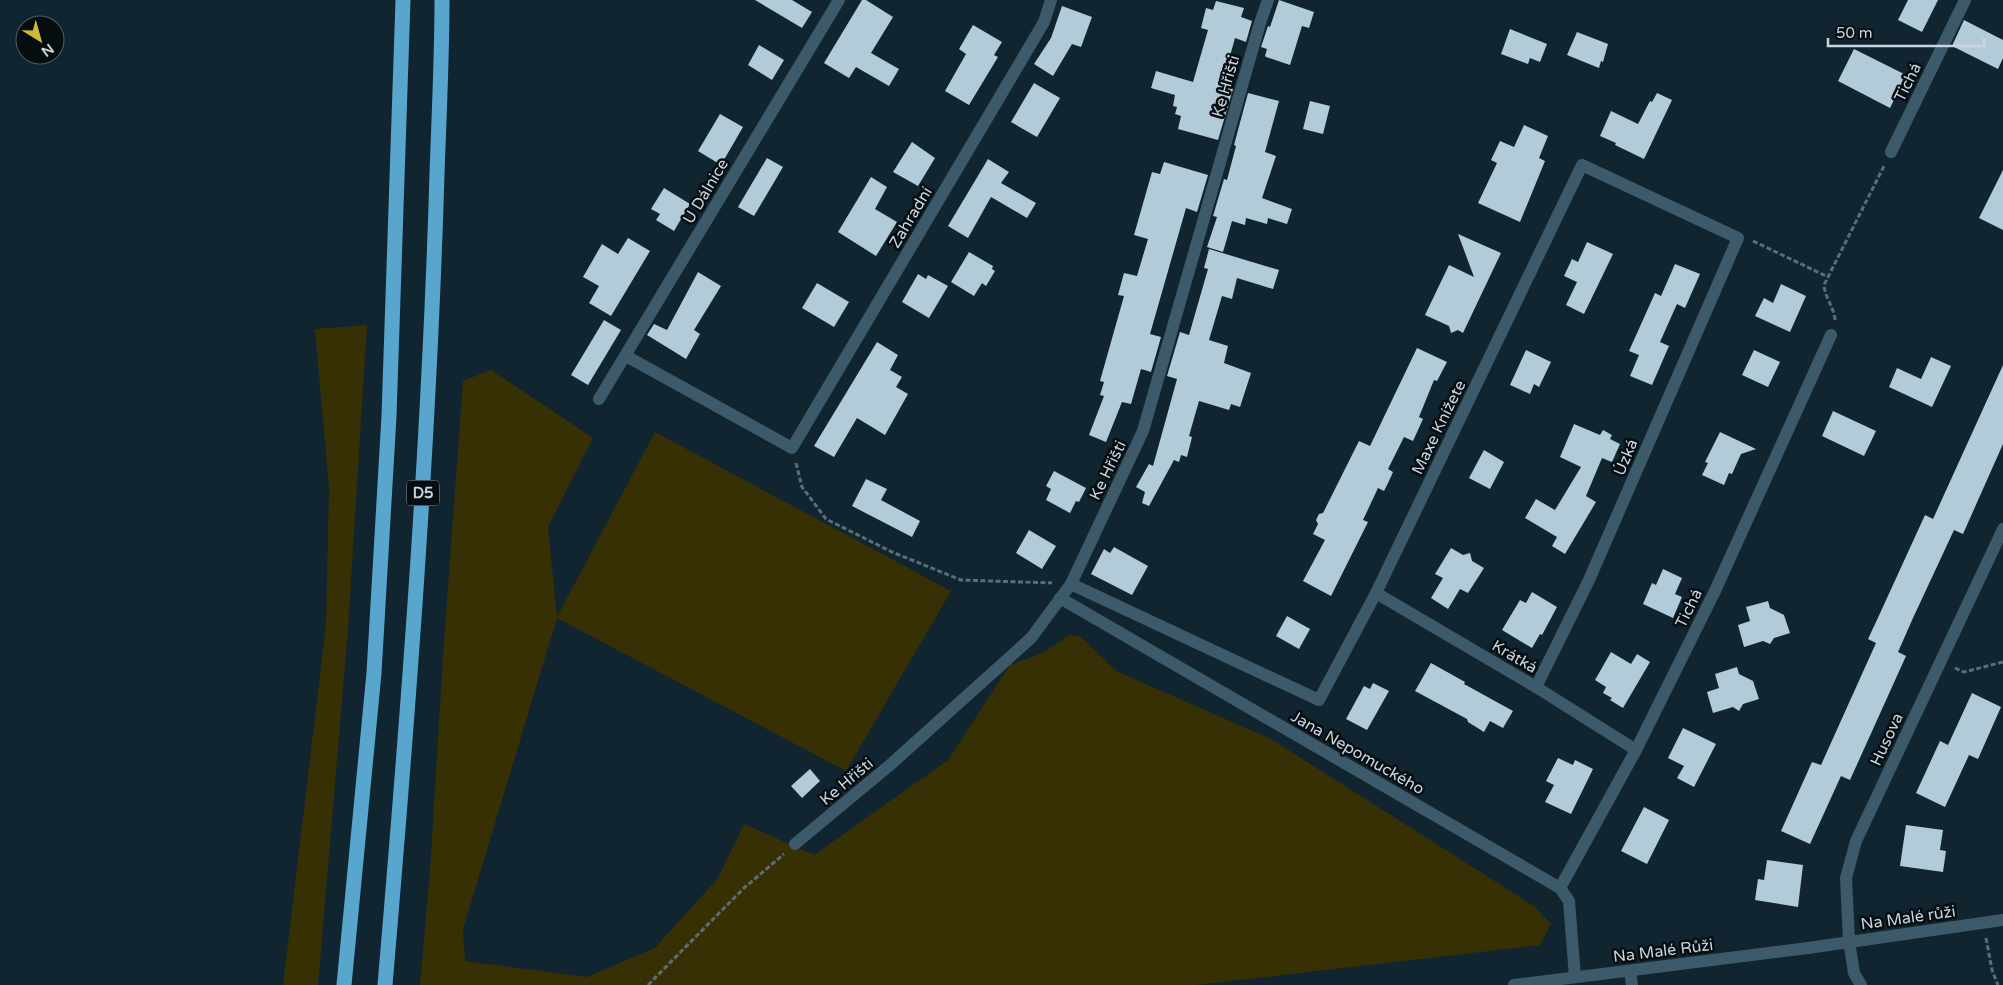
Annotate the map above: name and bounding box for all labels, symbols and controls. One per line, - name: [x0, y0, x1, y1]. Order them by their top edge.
- north arrow: [15, 15, 65, 65]
- scale bar: [1828, 15, 1984, 47]
- text: 50 m: [1836, 24, 1873, 42]
- text: N: [38, 40, 57, 60]
- street label: Ke Hřišti: [1208, 53, 1244, 120]
- street label: Tichá: [1890, 60, 1926, 105]
- street label: U Dálnice: [679, 155, 733, 228]
- street label: Zahradní: [885, 183, 937, 252]
- street label: Maxe Knížete: [1407, 377, 1470, 478]
- street label: Úzká: [1609, 436, 1642, 479]
- street label: Ke Hřišti: [1085, 437, 1131, 503]
- road number: D5: [407, 480, 439, 506]
- street label: Tichá: [1671, 586, 1707, 631]
- street label: Krátká: [1488, 636, 1541, 678]
- street label: Jana Nepomuckého: [1287, 706, 1428, 799]
- street label: Husova: [1866, 710, 1908, 769]
- street label: Ke Hřišti: [816, 754, 877, 810]
- street label: Na Malé růži: [1859, 901, 1957, 935]
- street label: Na Malé Růži: [1612, 935, 1714, 967]

